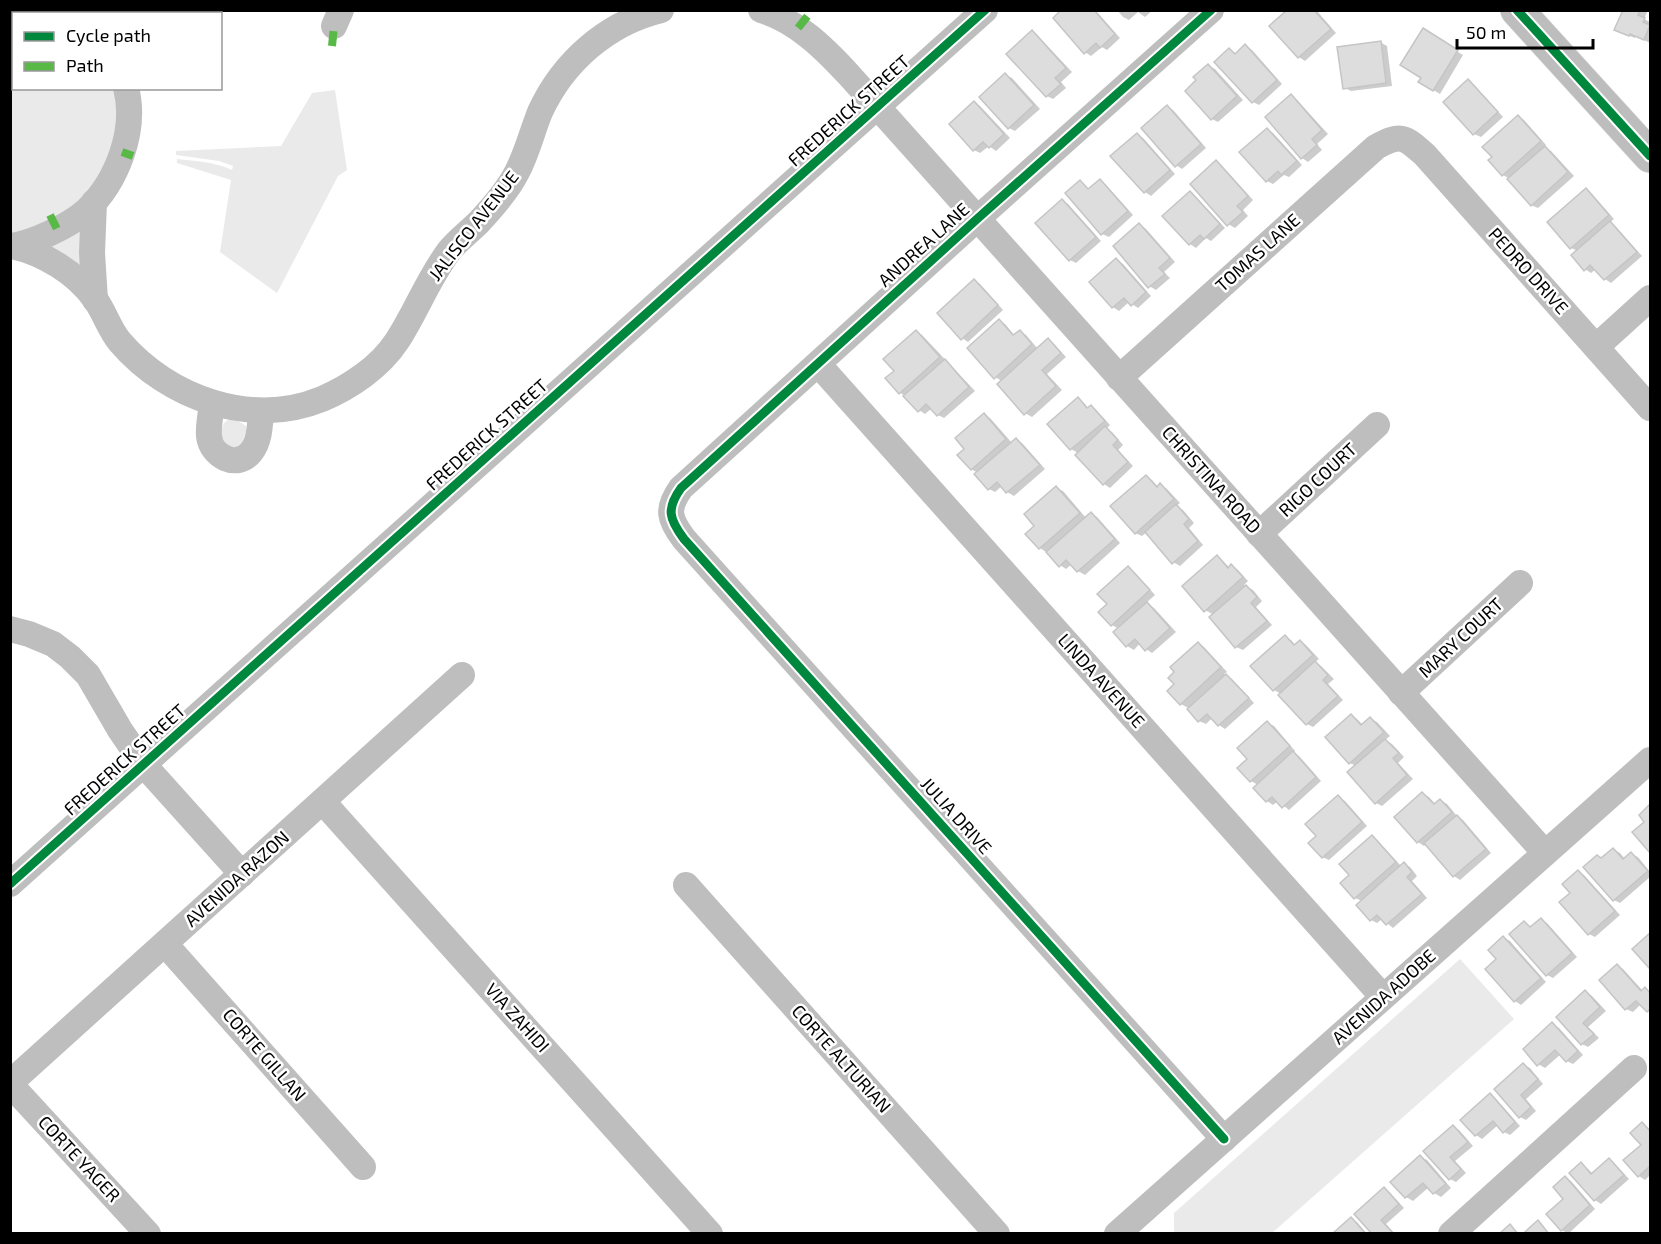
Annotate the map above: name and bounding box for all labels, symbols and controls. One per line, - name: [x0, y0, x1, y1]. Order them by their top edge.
- legend: [12, 12, 222, 90]
- scale bar: [1457, 12, 1594, 50]
- text: 50 m: [1466, 21, 1506, 43]
- text: Cycle path: [66, 24, 151, 46]
- street label: FREDERICK STREET: [783, 50, 914, 171]
- text: Path: [66, 54, 104, 76]
- street label: JALISCO AVENUE: [423, 166, 523, 285]
- street label: ANDREA LANE: [873, 198, 973, 291]
- street label: TOMAS LANE: [1210, 208, 1304, 296]
- street label: PEDRO DRIVE: [1484, 223, 1573, 318]
- street label: FREDERICK STREET: [421, 374, 552, 495]
- street label: CHRISTINA ROAD: [1158, 421, 1266, 538]
- street label: RIGO COURT: [1274, 437, 1361, 521]
- street label: MARY COURT: [1414, 592, 1507, 682]
- street label: LINDA AVENUE: [1054, 629, 1150, 732]
- street label: FREDERICK STREET: [59, 699, 190, 820]
- street label: JULIA DRIVE: [917, 772, 997, 858]
- street label: AVENIDA RAZON: [180, 826, 293, 931]
- street label: AVENIDA ADOBE: [1327, 944, 1440, 1048]
- street label: VIA ZAHIDI: [481, 978, 554, 1056]
- street label: CORTE ALTURIAN: [787, 1000, 896, 1117]
- street label: CORTE GILLAN: [218, 1003, 311, 1105]
- street label: CORTE YAGER: [34, 1111, 125, 1206]

